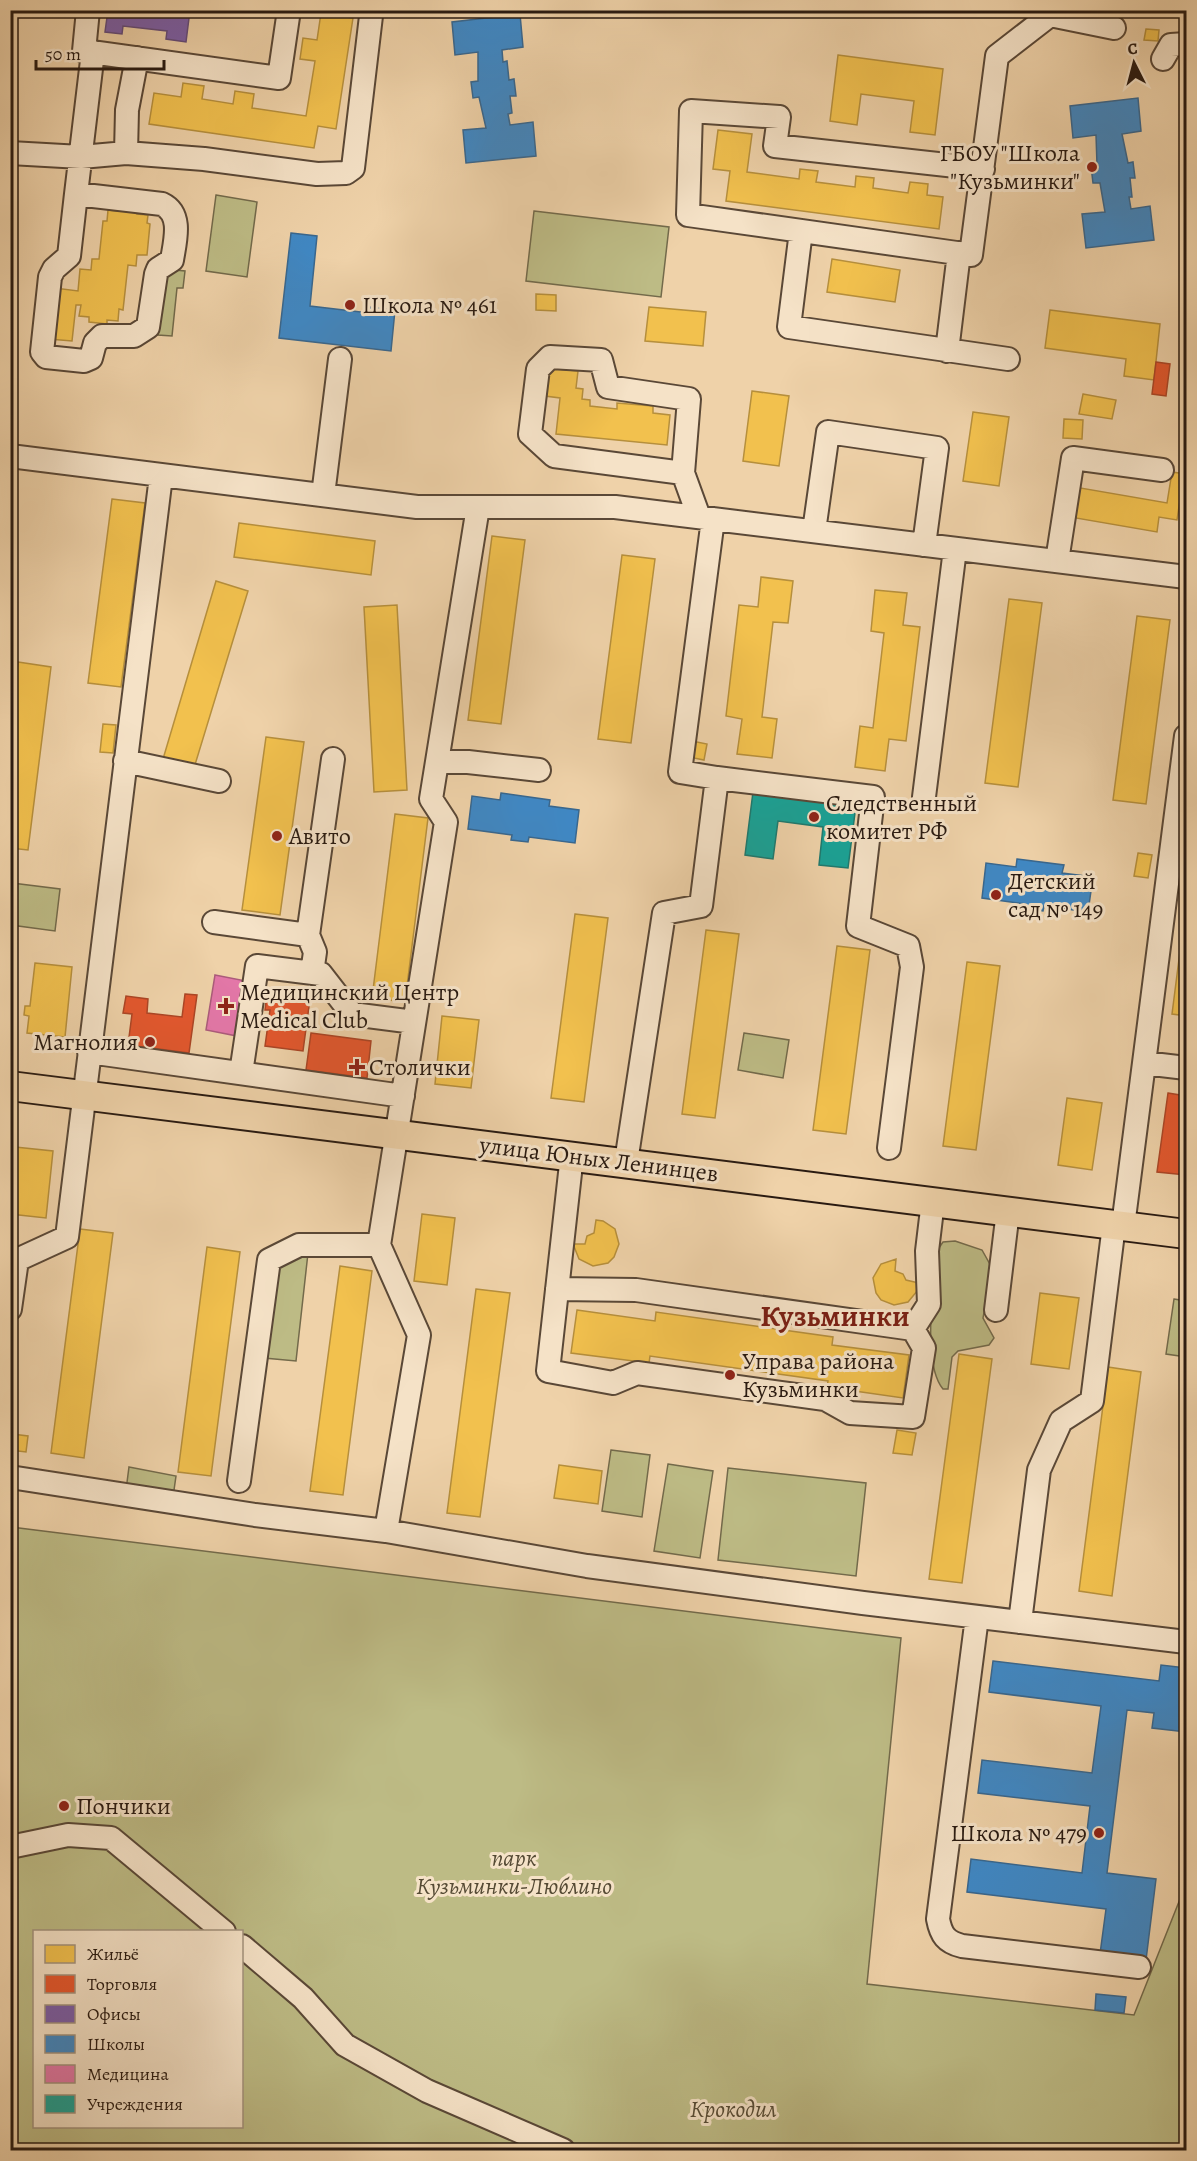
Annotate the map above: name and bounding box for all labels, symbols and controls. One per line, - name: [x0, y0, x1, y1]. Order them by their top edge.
- scale bar: [36, 33, 164, 71]
- north arrow: [1104, 33, 1164, 93]
- text: С: [1126, 38, 1139, 61]
- text: 50 m: [45, 42, 81, 66]
- place label: ГБОУ "Школа "Кузьминки": [940, 137, 1080, 197]
- marker: ГБОУ "Школа "Кузьминки": [1085, 160, 1099, 174]
- place label: Школа № 461: [362, 289, 497, 321]
- marker: Школа № 461: [343, 298, 357, 312]
- place label: Следственный комитет РФ: [826, 787, 977, 847]
- marker: Следственный комитет РФ: [807, 810, 821, 824]
- place label: Авито: [288, 820, 351, 852]
- marker: Авито: [270, 829, 284, 843]
- place label: Детский сад № 149: [1008, 865, 1103, 925]
- marker: Детский сад № 149: [989, 888, 1003, 902]
- place label: Медицинский Центр Medical Club: [240, 976, 459, 1036]
- marker: Медицинский Центр Medical Club: [217, 997, 235, 1015]
- place label: Магнолия: [33, 1026, 138, 1058]
- marker: Магнолия: [143, 1035, 157, 1049]
- place label: Столички: [369, 1051, 471, 1083]
- marker: Столички: [350, 1060, 364, 1074]
- street label: улица Юных Ленинцев: [477, 1128, 720, 1190]
- district label: Кузьминки: [760, 1296, 910, 1336]
- place label: Управа района Кузьминки: [742, 1345, 894, 1405]
- marker: Управа района Кузьминки: [723, 1368, 737, 1382]
- place label: Пончики: [76, 1790, 171, 1822]
- marker: Пончики: [57, 1799, 71, 1813]
- place label: Школа № 479: [950, 1817, 1087, 1849]
- marker: Школа № 479: [1092, 1826, 1106, 1840]
- park label: парк Кузьминки-Люблино: [416, 1842, 612, 1902]
- legend: [33, 1930, 243, 2128]
- text: Жильё: [87, 1942, 139, 1966]
- text: Торговля: [87, 1972, 157, 1996]
- text: Офисы: [87, 2002, 141, 2026]
- text: Школы: [87, 2032, 145, 2056]
- text: Медицина: [87, 2062, 170, 2086]
- text: Учреждения: [87, 2092, 183, 2116]
- park label: Крокодил: [690, 2093, 777, 2125]

